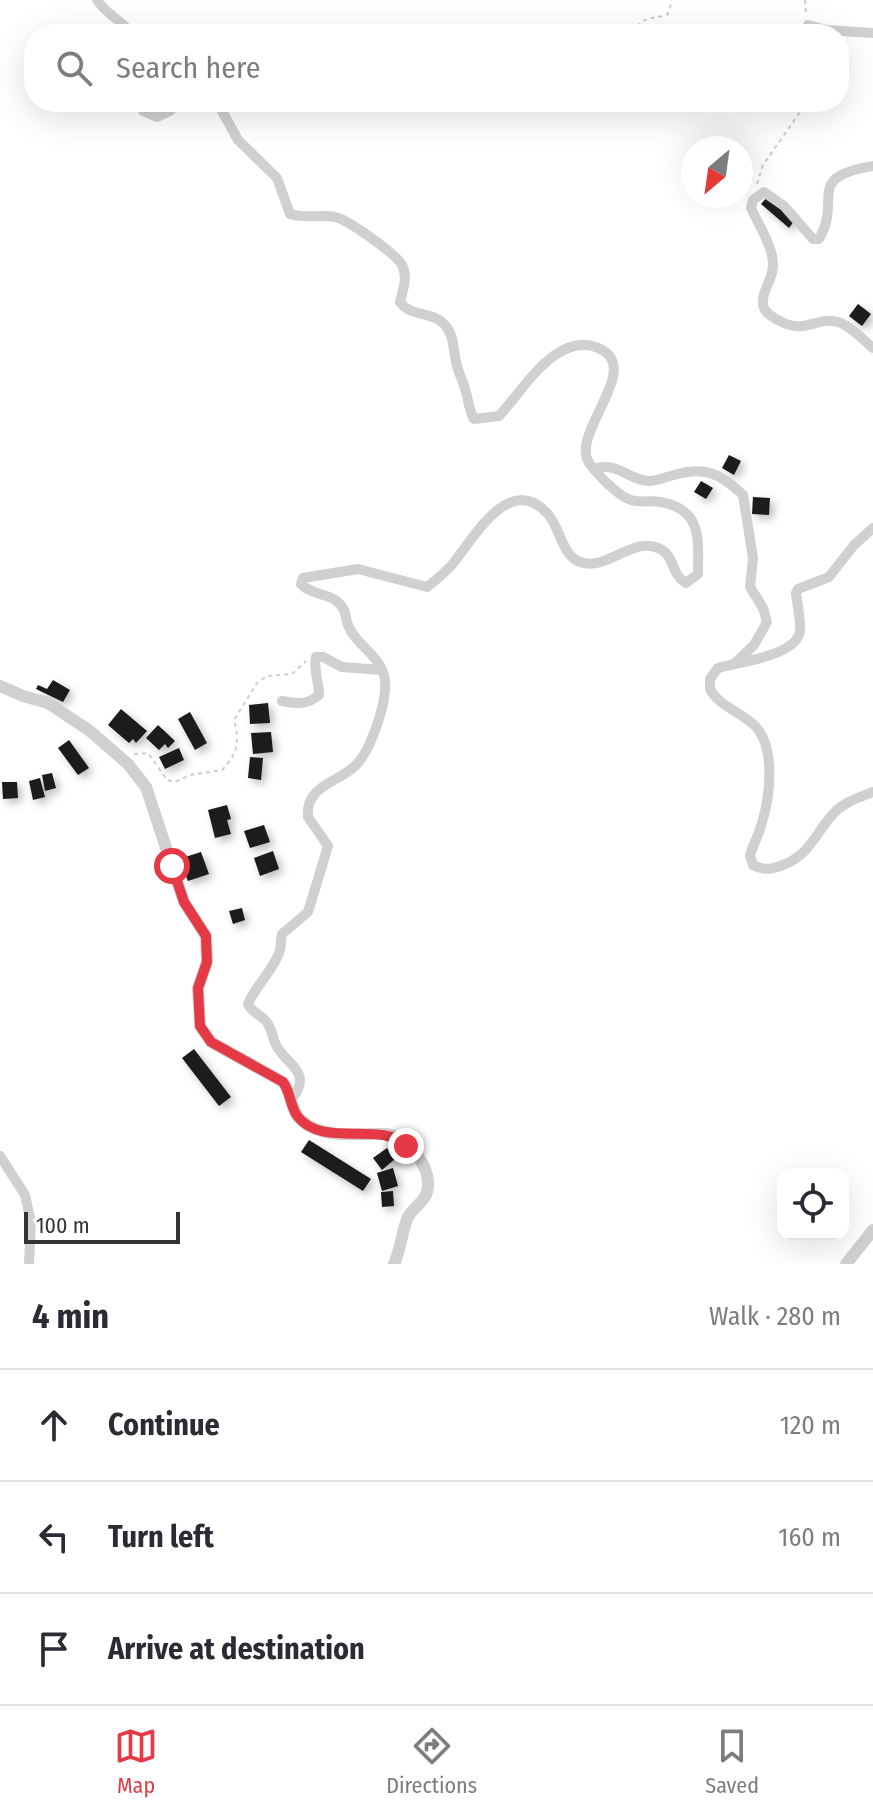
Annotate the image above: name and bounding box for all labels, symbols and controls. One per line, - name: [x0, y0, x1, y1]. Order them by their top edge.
- search box: [24, 24, 849, 112]
- icon: search: [52, 46, 96, 90]
- text: Search here: [116, 50, 261, 86]
- north arrow: [681, 136, 753, 208]
- route start: [154, 848, 190, 884]
- route end: [388, 1128, 424, 1164]
- map controls: [777, 1168, 849, 1240]
- button: locate: [777, 1168, 849, 1240]
- scale bar: [24, 1208, 180, 1244]
- text: 100 m: [36, 1212, 90, 1239]
- text: 4 min: [32, 1296, 109, 1337]
- text: Walk · 280 m: [709, 1301, 841, 1332]
- icon: ahead: [32, 1403, 76, 1447]
- text: Continue: [108, 1407, 220, 1443]
- text: 120 m: [780, 1410, 841, 1441]
- icon: left: [32, 1515, 76, 1559]
- text: Turn left: [108, 1519, 214, 1555]
- text: 160 m: [778, 1522, 841, 1553]
- icon: arrive: [32, 1627, 76, 1671]
- text: Arrive at destination: [108, 1631, 365, 1667]
- tab: Map: [114, 1724, 158, 1799]
- tab: Directions: [386, 1724, 477, 1799]
- tab: Saved: [705, 1724, 759, 1799]

